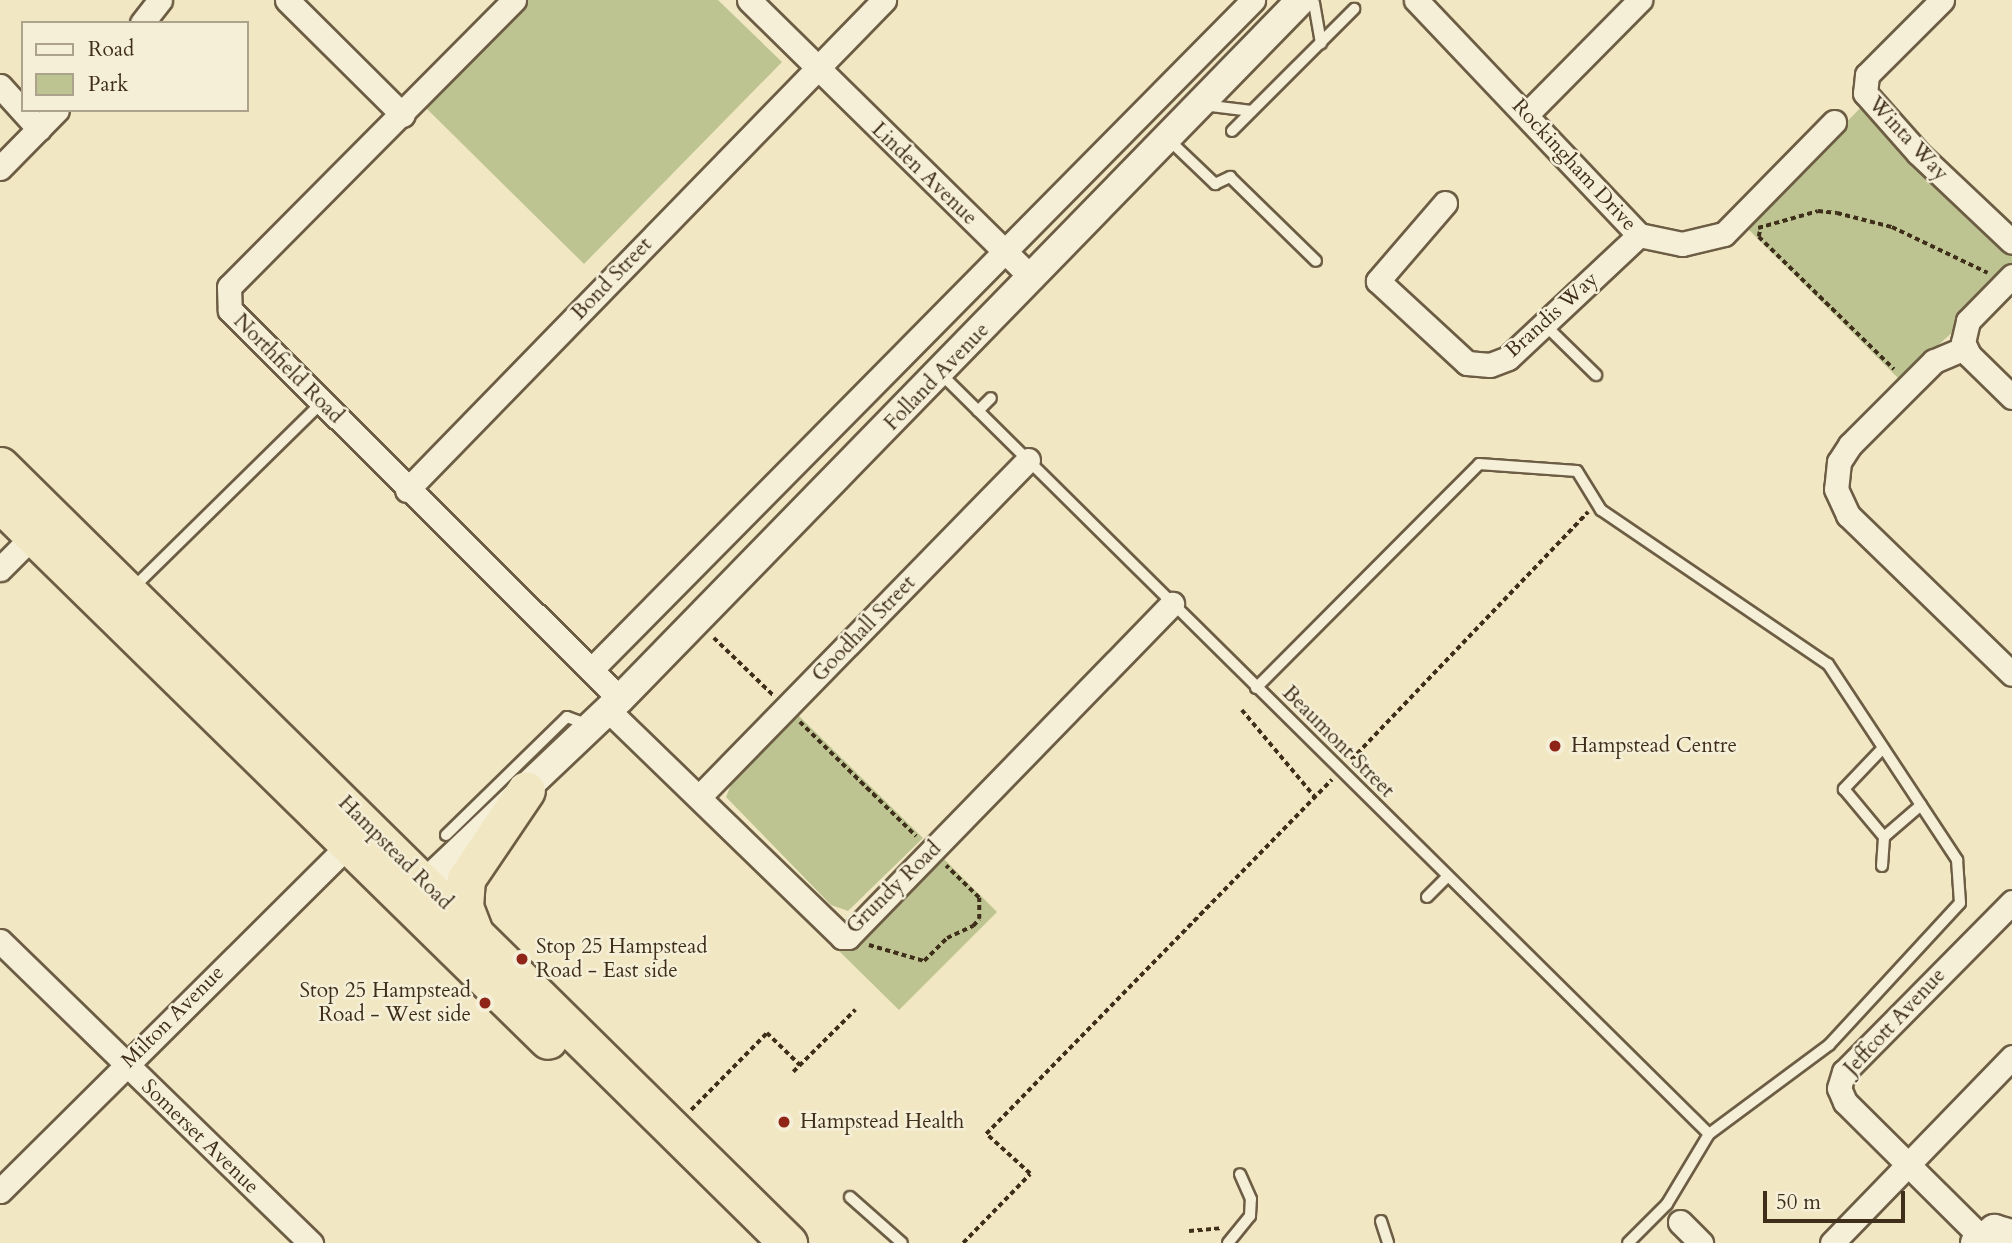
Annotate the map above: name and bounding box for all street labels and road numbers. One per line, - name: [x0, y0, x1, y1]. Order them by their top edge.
- street label: Winta Way: [1863, 92, 1953, 186]
- street label: Rockingham Drive: [1506, 94, 1642, 236]
- street label: Linden Avenue: [866, 117, 982, 231]
- street label: Bond Street: [567, 233, 657, 325]
- street label: Brandis Way: [1500, 267, 1604, 363]
- street label: Northfield Road: [228, 309, 348, 429]
- street label: Folland Avenue: [879, 318, 995, 436]
- street label: Goodhall Street: [807, 571, 921, 687]
- street label: Beaumont Street: [1277, 681, 1399, 803]
- street label: Hampstead Road: [333, 791, 457, 915]
- street label: Grundy Road: [841, 837, 947, 939]
- street label: Milton Avenue: [116, 960, 230, 1074]
- street label: Jeffcott Avenue: [1839, 963, 1951, 1081]
- street label: Somerset Avenue: [136, 1075, 264, 1199]

